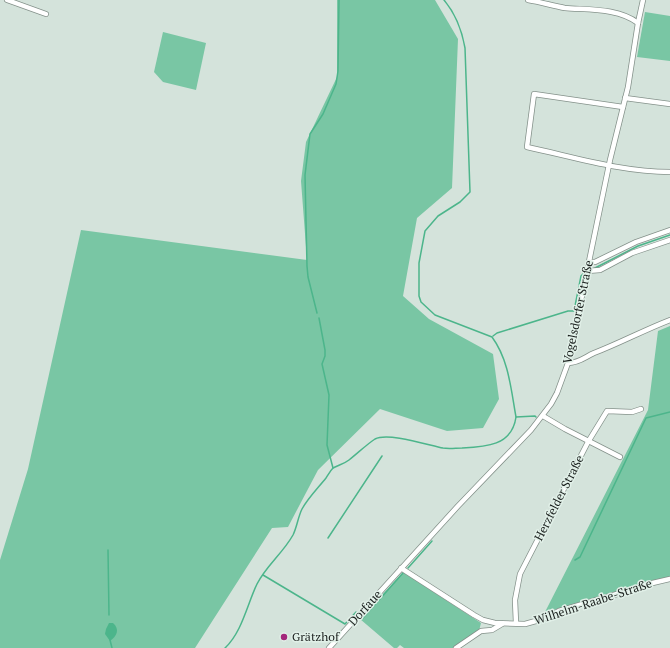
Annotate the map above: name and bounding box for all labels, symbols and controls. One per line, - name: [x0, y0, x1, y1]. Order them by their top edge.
- street label: Vogelsdorfer Straße: [559, 259, 596, 365]
- street label: Herzfelder Straße: [530, 452, 587, 543]
- street label: Wilhelm-Raabe-Straße: [532, 575, 654, 628]
- street label: Dorfaue: [345, 587, 385, 629]
- place label: Grätzhof: [292, 629, 340, 644]
- marker: Grätzhof: [279, 632, 289, 642]

